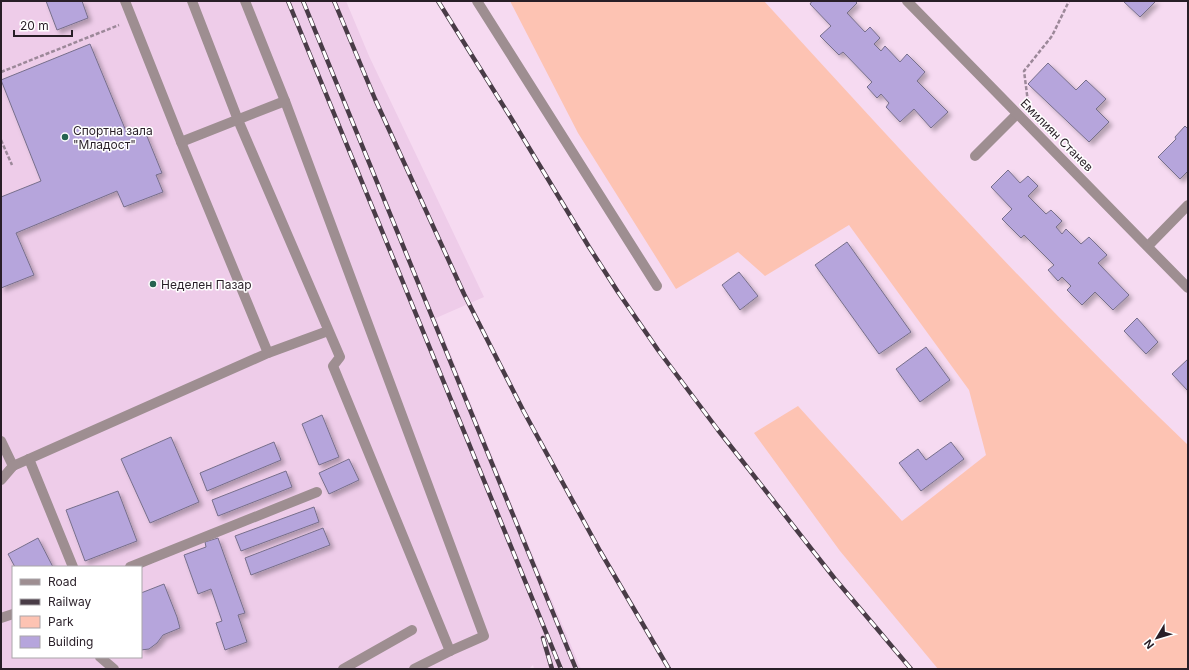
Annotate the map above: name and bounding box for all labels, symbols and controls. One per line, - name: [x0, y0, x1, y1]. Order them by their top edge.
- scale bar: [14, 12, 72, 38]
- text: 20 m: [20, 18, 49, 33]
- street label: Емилиян Станев: [1018, 96, 1097, 175]
- place label: Спортна зала "Младост": [73, 123, 153, 152]
- marker: Спортна зала "Младост": [60, 132, 70, 142]
- place label: Неделен Пазар: [161, 277, 252, 292]
- marker: Неделен Пазар: [148, 279, 158, 289]
- legend: [12, 566, 142, 658]
- text: Road: [48, 574, 77, 589]
- text: Railway: [48, 594, 92, 609]
- text: Park: [48, 614, 74, 629]
- north arrow: [1137, 618, 1177, 658]
- text: Building: [48, 634, 93, 649]
- text: N: [1141, 637, 1157, 652]

